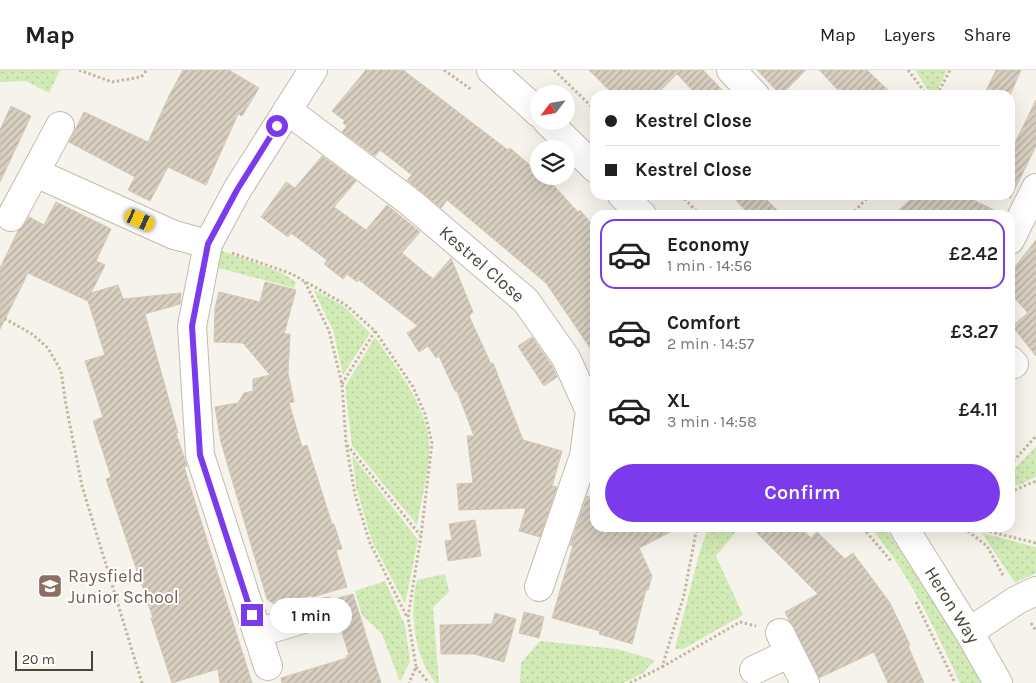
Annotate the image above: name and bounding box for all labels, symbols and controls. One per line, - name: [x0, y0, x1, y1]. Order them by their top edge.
- text: Map: [25, 21, 75, 49]
- text: Map: [820, 24, 856, 46]
- text: Layers: [884, 24, 936, 46]
- text: Share: [964, 24, 1011, 46]
- north arrow: [530, 85, 575, 130]
- map controls: [530, 85, 575, 185]
- text: Kestrel Close: [635, 110, 752, 132]
- route start: [266, 115, 288, 137]
- button: layers: [530, 140, 575, 185]
- text: Kestrel Close: [635, 159, 752, 181]
- car: [123, 207, 156, 233]
- street label: Kestrel Close: [435, 221, 529, 307]
- icon: car: [607, 232, 652, 277]
- text: Economy: [667, 234, 749, 256]
- text: £2.42: [949, 243, 998, 265]
- text: 1 min · 14:56: [667, 256, 752, 275]
- icon: car: [607, 310, 652, 355]
- text: Comfort: [667, 312, 741, 334]
- text: £3.27: [951, 321, 998, 343]
- text: 2 min · 14:57: [667, 334, 754, 353]
- icon: car: [607, 388, 652, 433]
- text: XL: [667, 390, 689, 412]
- text: £4.11: [958, 399, 998, 421]
- text: 3 min · 14:58: [667, 412, 757, 431]
- button: Confirm: [605, 464, 1000, 522]
- street label: Heron Way: [920, 562, 985, 648]
- place label: Raysfield Junior School: [68, 565, 179, 608]
- school or university icon: Raysfield Junior School: [37, 573, 63, 599]
- callout: 1 min: [270, 598, 352, 632]
- route end: [241, 604, 263, 626]
- text: 1 min: [291, 606, 331, 625]
- scale bar: [15, 648, 92, 671]
- text: 20 m: [22, 651, 55, 668]

